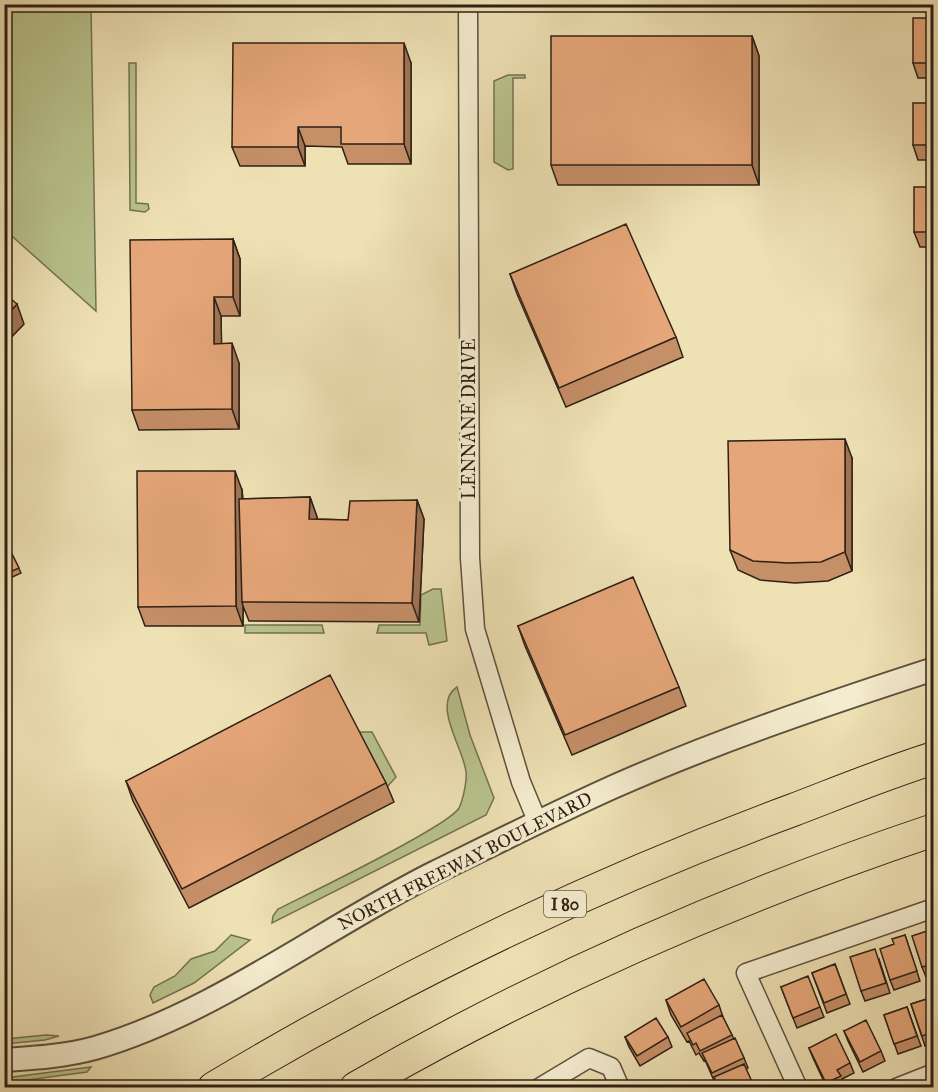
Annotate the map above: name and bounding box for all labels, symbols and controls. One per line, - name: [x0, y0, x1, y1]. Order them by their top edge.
- street label: LENNANE DRIVE: [458, 339, 480, 499]
- street label: NORTH FREEWAY BOULEVARD: [334, 787, 596, 935]
- road number: I 80: [544, 891, 586, 917]

